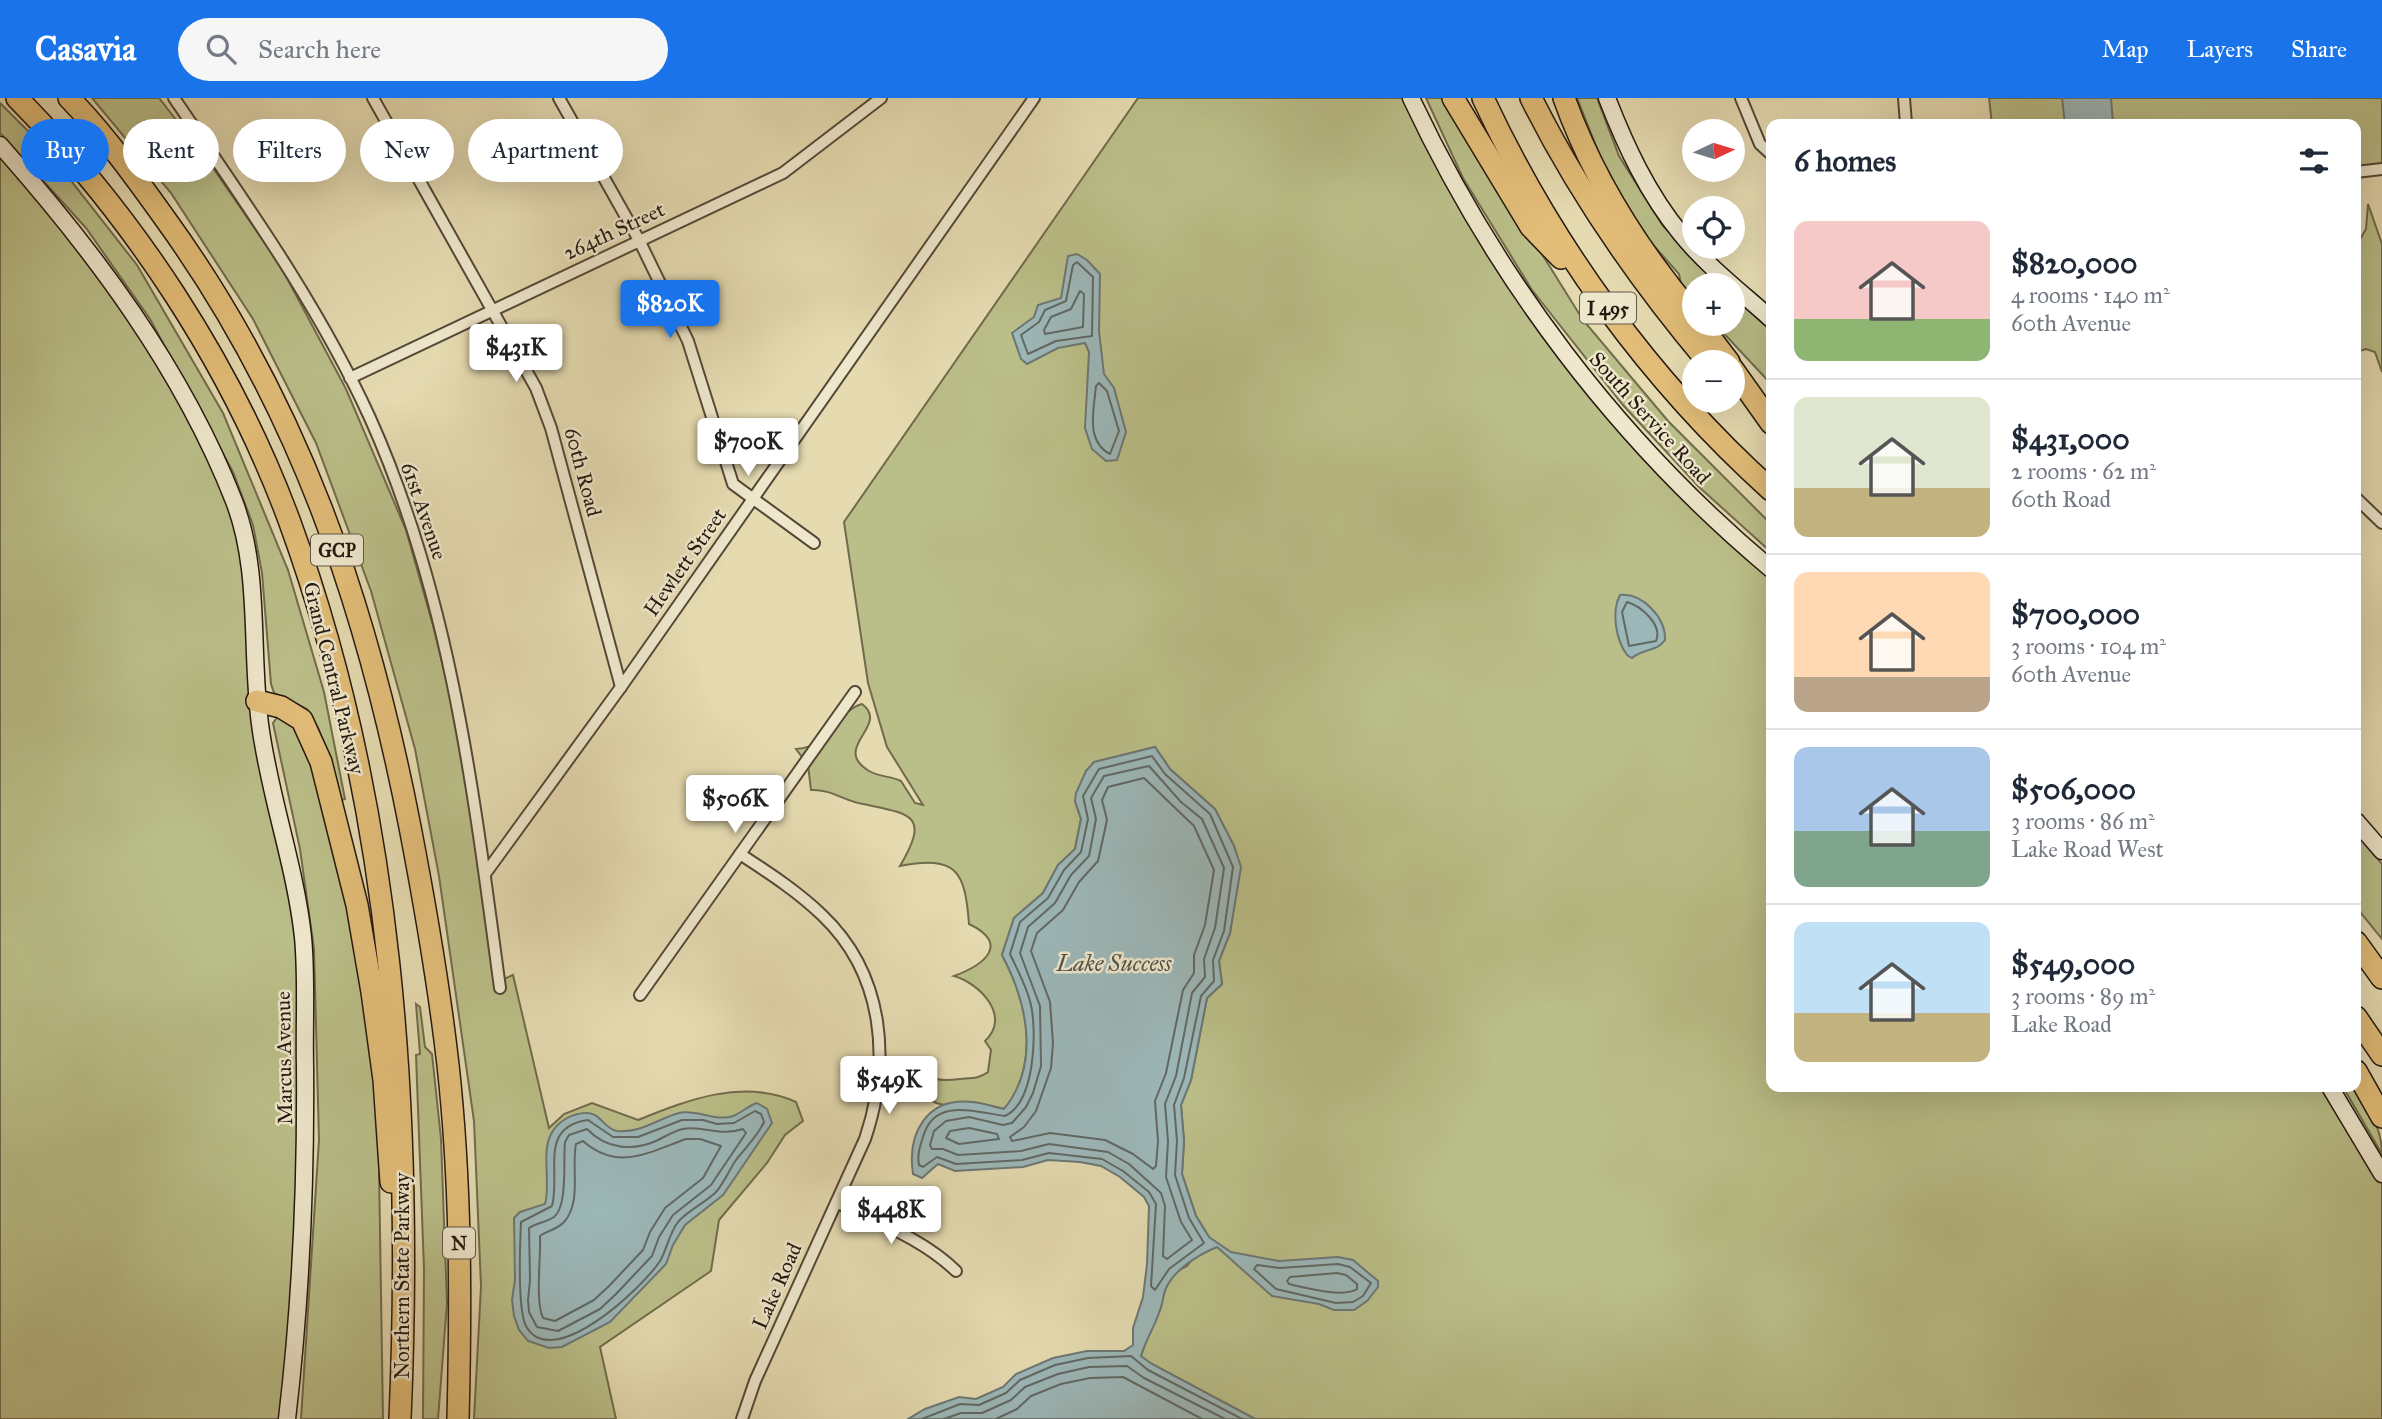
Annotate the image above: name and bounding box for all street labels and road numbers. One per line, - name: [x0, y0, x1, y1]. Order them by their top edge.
- street label: 264th Street: [559, 196, 669, 266]
- road number: I 495: [1580, 292, 1636, 324]
- street label: South Service Road: [1584, 346, 1717, 490]
- street label: 60th Road: [559, 425, 607, 520]
- street label: 61st Avenue: [395, 459, 453, 564]
- street label: Hewlett Street: [638, 502, 732, 621]
- road number: GCP: [311, 534, 363, 565]
- street label: Grand Central Parkway: [298, 579, 371, 778]
- street label: Marcus Avenue: [270, 991, 298, 1125]
- street label: Northern State Parkway: [389, 1171, 415, 1379]
- road number: N: [443, 1228, 475, 1259]
- street label: Lake Road: [746, 1238, 808, 1333]

